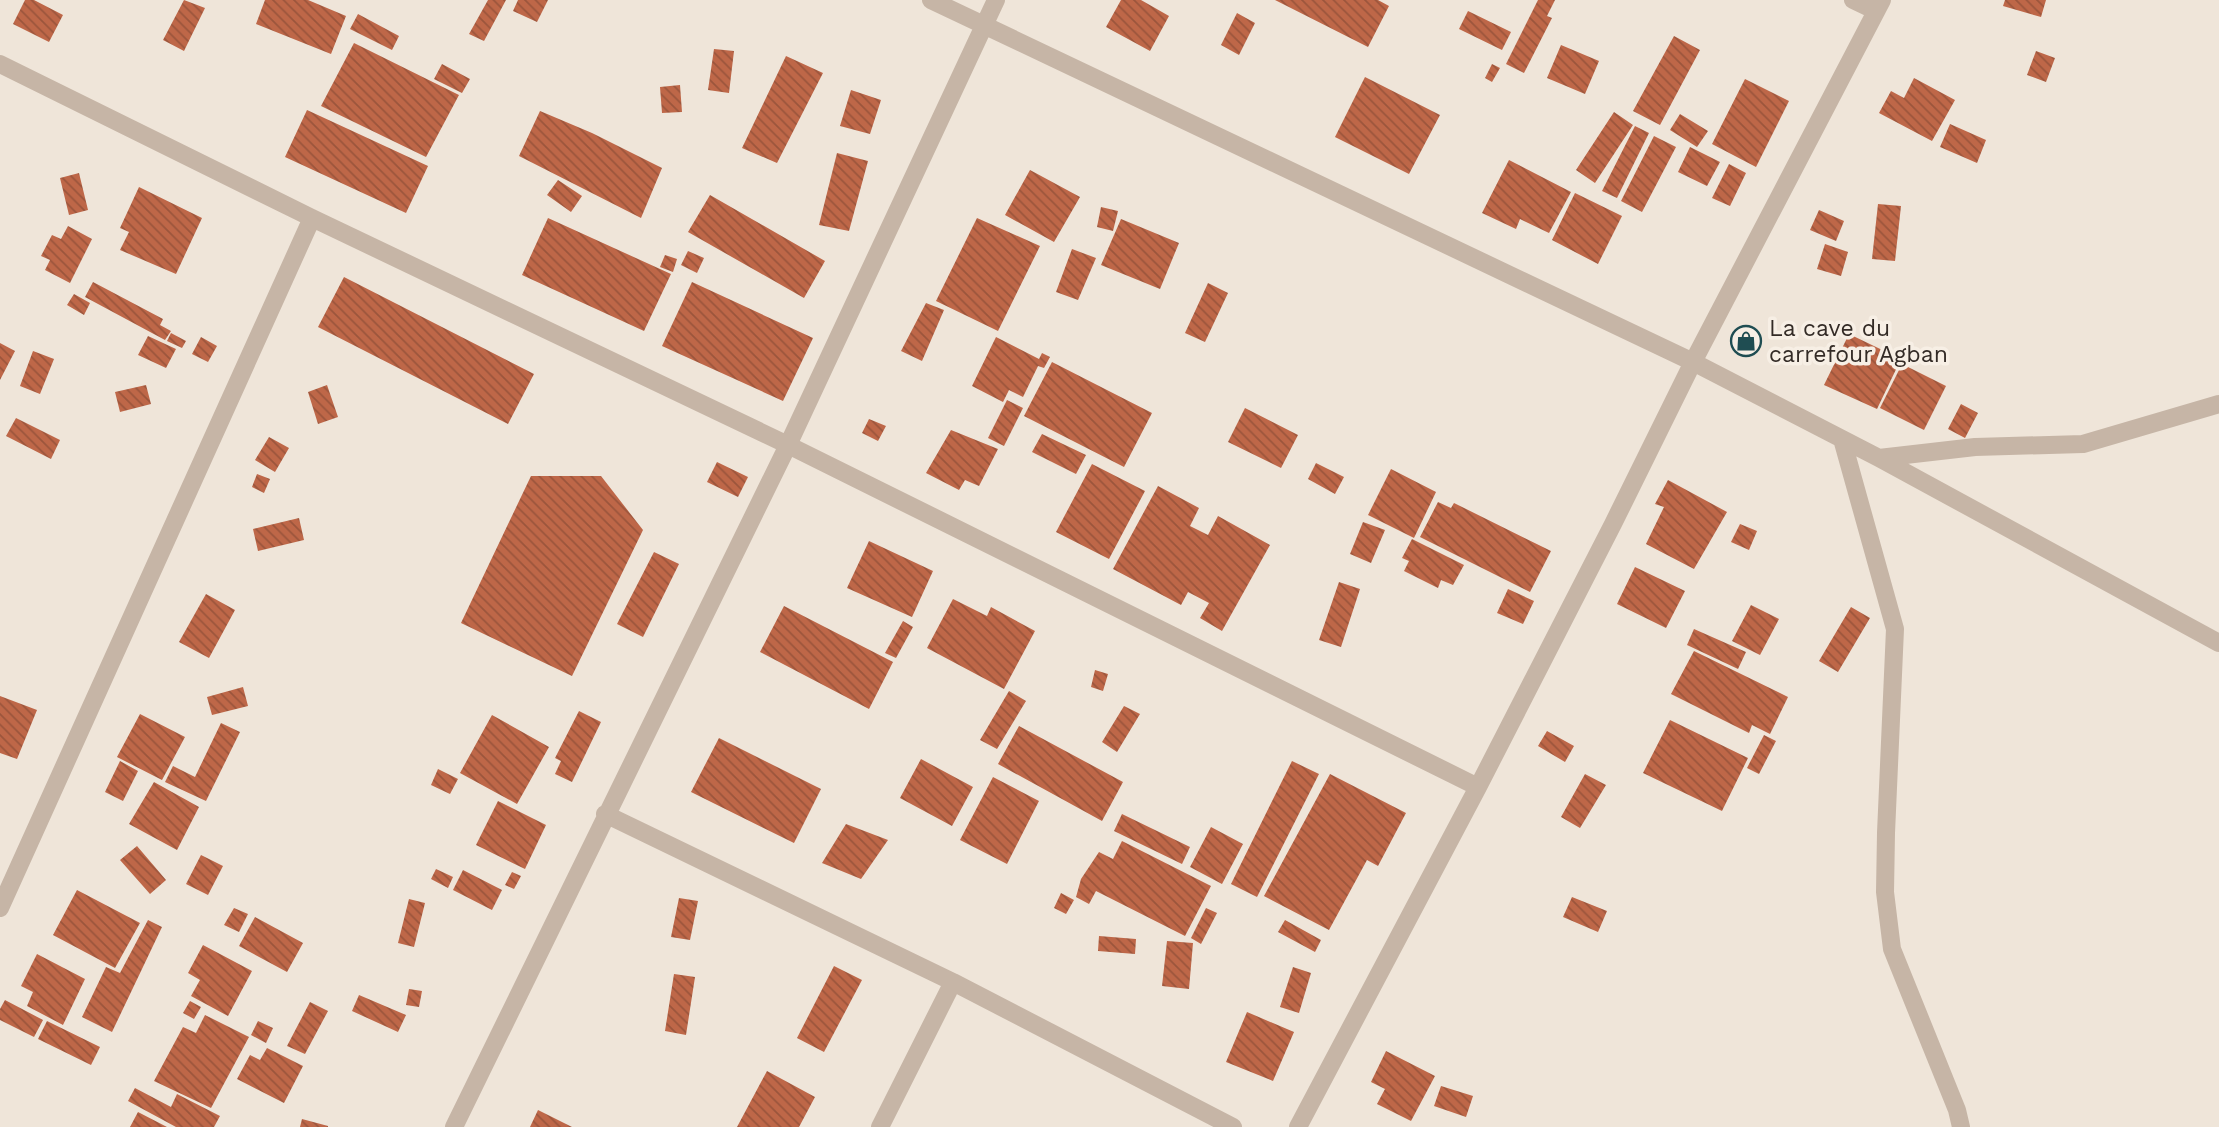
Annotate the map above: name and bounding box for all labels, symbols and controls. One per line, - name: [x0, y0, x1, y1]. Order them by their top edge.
- place label: La cave du carrefour Agban: [1769, 315, 1948, 368]
- shop icon: La cave du carrefour Agban: [1729, 324, 1763, 358]

